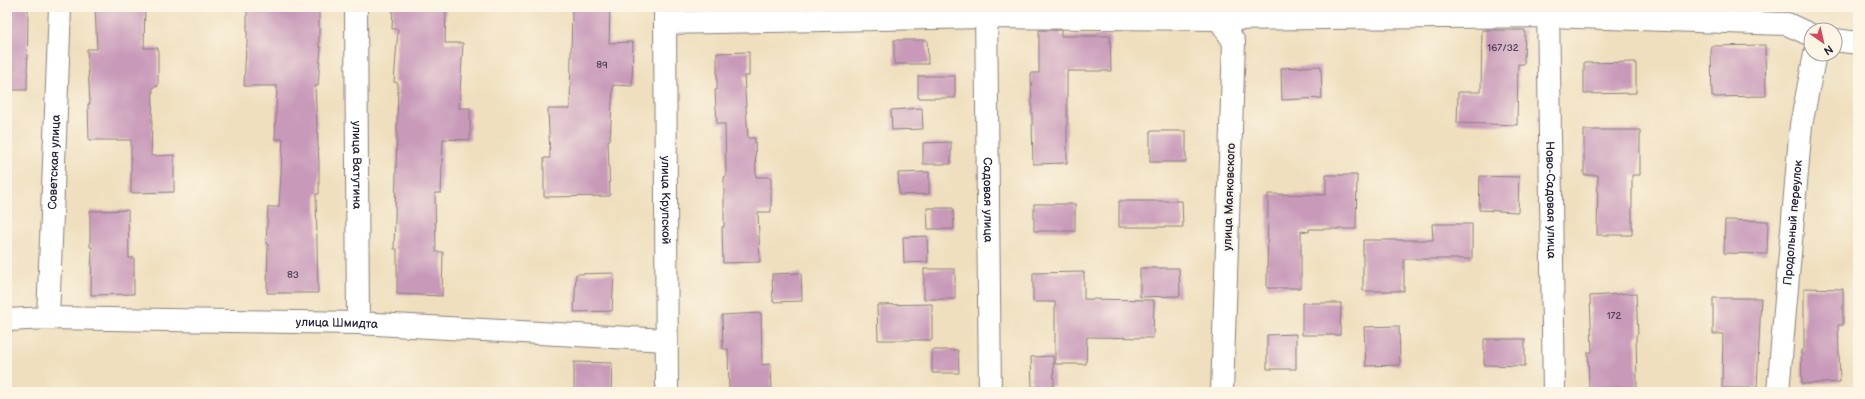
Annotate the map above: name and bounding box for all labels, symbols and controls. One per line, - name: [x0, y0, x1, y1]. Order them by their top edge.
- north arrow: [1803, 22, 1843, 62]
- house number: 167/32: [1487, 42, 1519, 54]
- text: N: [1821, 42, 1835, 58]
- house number: 89: [596, 59, 608, 71]
- street label: Советская улица: [45, 114, 64, 210]
- street label: улица Ватутина: [349, 121, 364, 209]
- street label: Ново-Садовая улица: [1542, 141, 1559, 259]
- street label: улица Маяковского: [1220, 143, 1239, 251]
- street label: улица Крупской: [658, 156, 673, 245]
- street label: Садовая улица: [980, 157, 995, 243]
- street label: Продольный переулок: [1780, 159, 1806, 286]
- house number: 83: [287, 269, 299, 281]
- house number: 172: [1607, 310, 1621, 322]
- street label: улица Шмидта: [296, 315, 379, 332]

